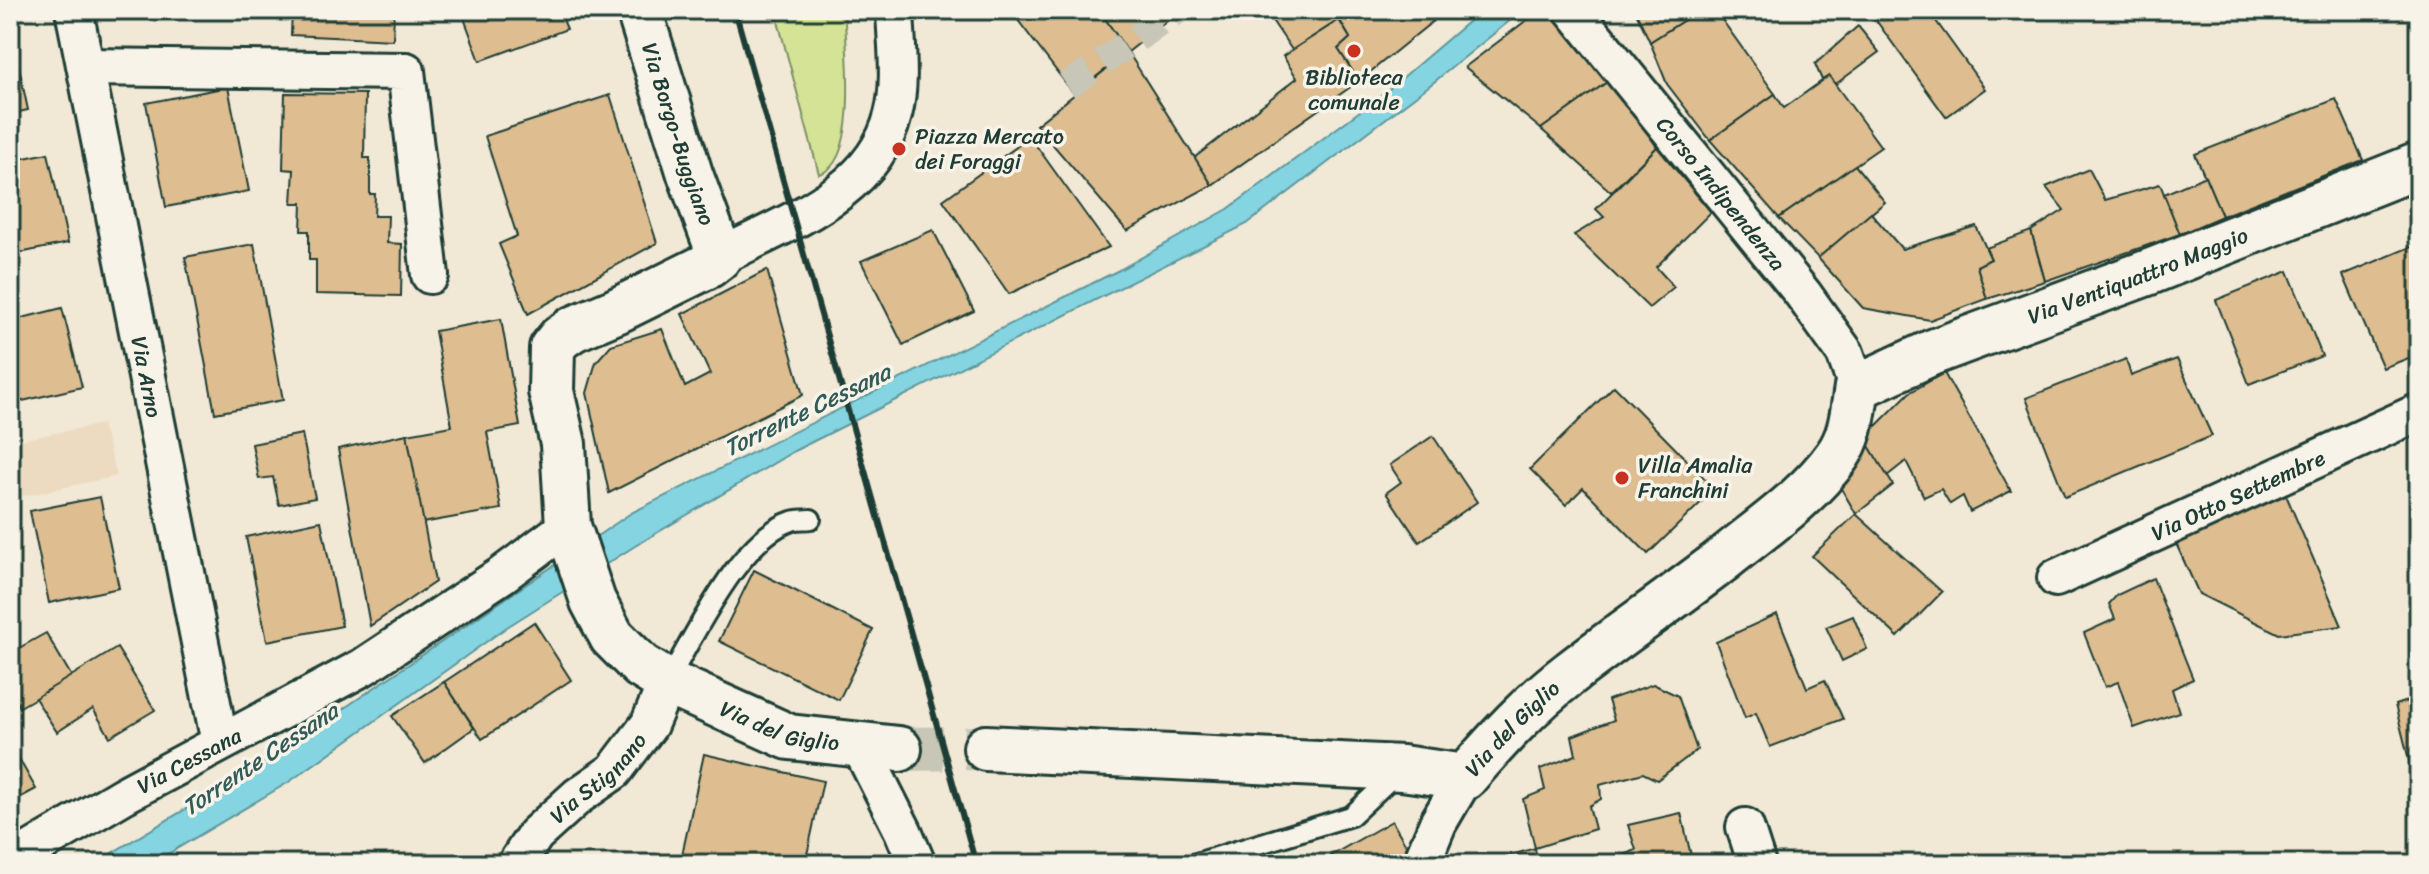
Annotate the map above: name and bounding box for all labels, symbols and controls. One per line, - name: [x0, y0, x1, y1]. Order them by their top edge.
- street label: Via Borgo-Buggiano: [631, 37, 727, 231]
- marker: Biblioteca comunale: [1345, 42, 1363, 60]
- place label: Biblioteca comunale: [1305, 58, 1404, 122]
- street label: Corso Indipendenza: [1646, 107, 1797, 280]
- place label: Piazza Mercato dei Foraggi: [915, 117, 1064, 181]
- marker: Piazza Mercato dei Foraggi: [890, 140, 908, 158]
- street label: Via Ventiquattro Maggio: [2022, 215, 2254, 335]
- street label: Via Arno: [120, 333, 174, 421]
- water label: Torrente Cessana: [716, 350, 900, 469]
- street label: Via Otto Settembre: [2144, 438, 2332, 552]
- place label: Villa Amalia Franchini: [1638, 446, 1753, 510]
- marker: Villa Amalia Franchini: [1613, 469, 1631, 487]
- street label: Via del Giglio: [1454, 669, 1569, 786]
- street label: Via del Giglio: [714, 689, 841, 762]
- water label: Torrente Cessana: [173, 690, 349, 827]
- street label: Via Cessana: [129, 715, 250, 804]
- street label: Via Stignano: [540, 724, 657, 833]

